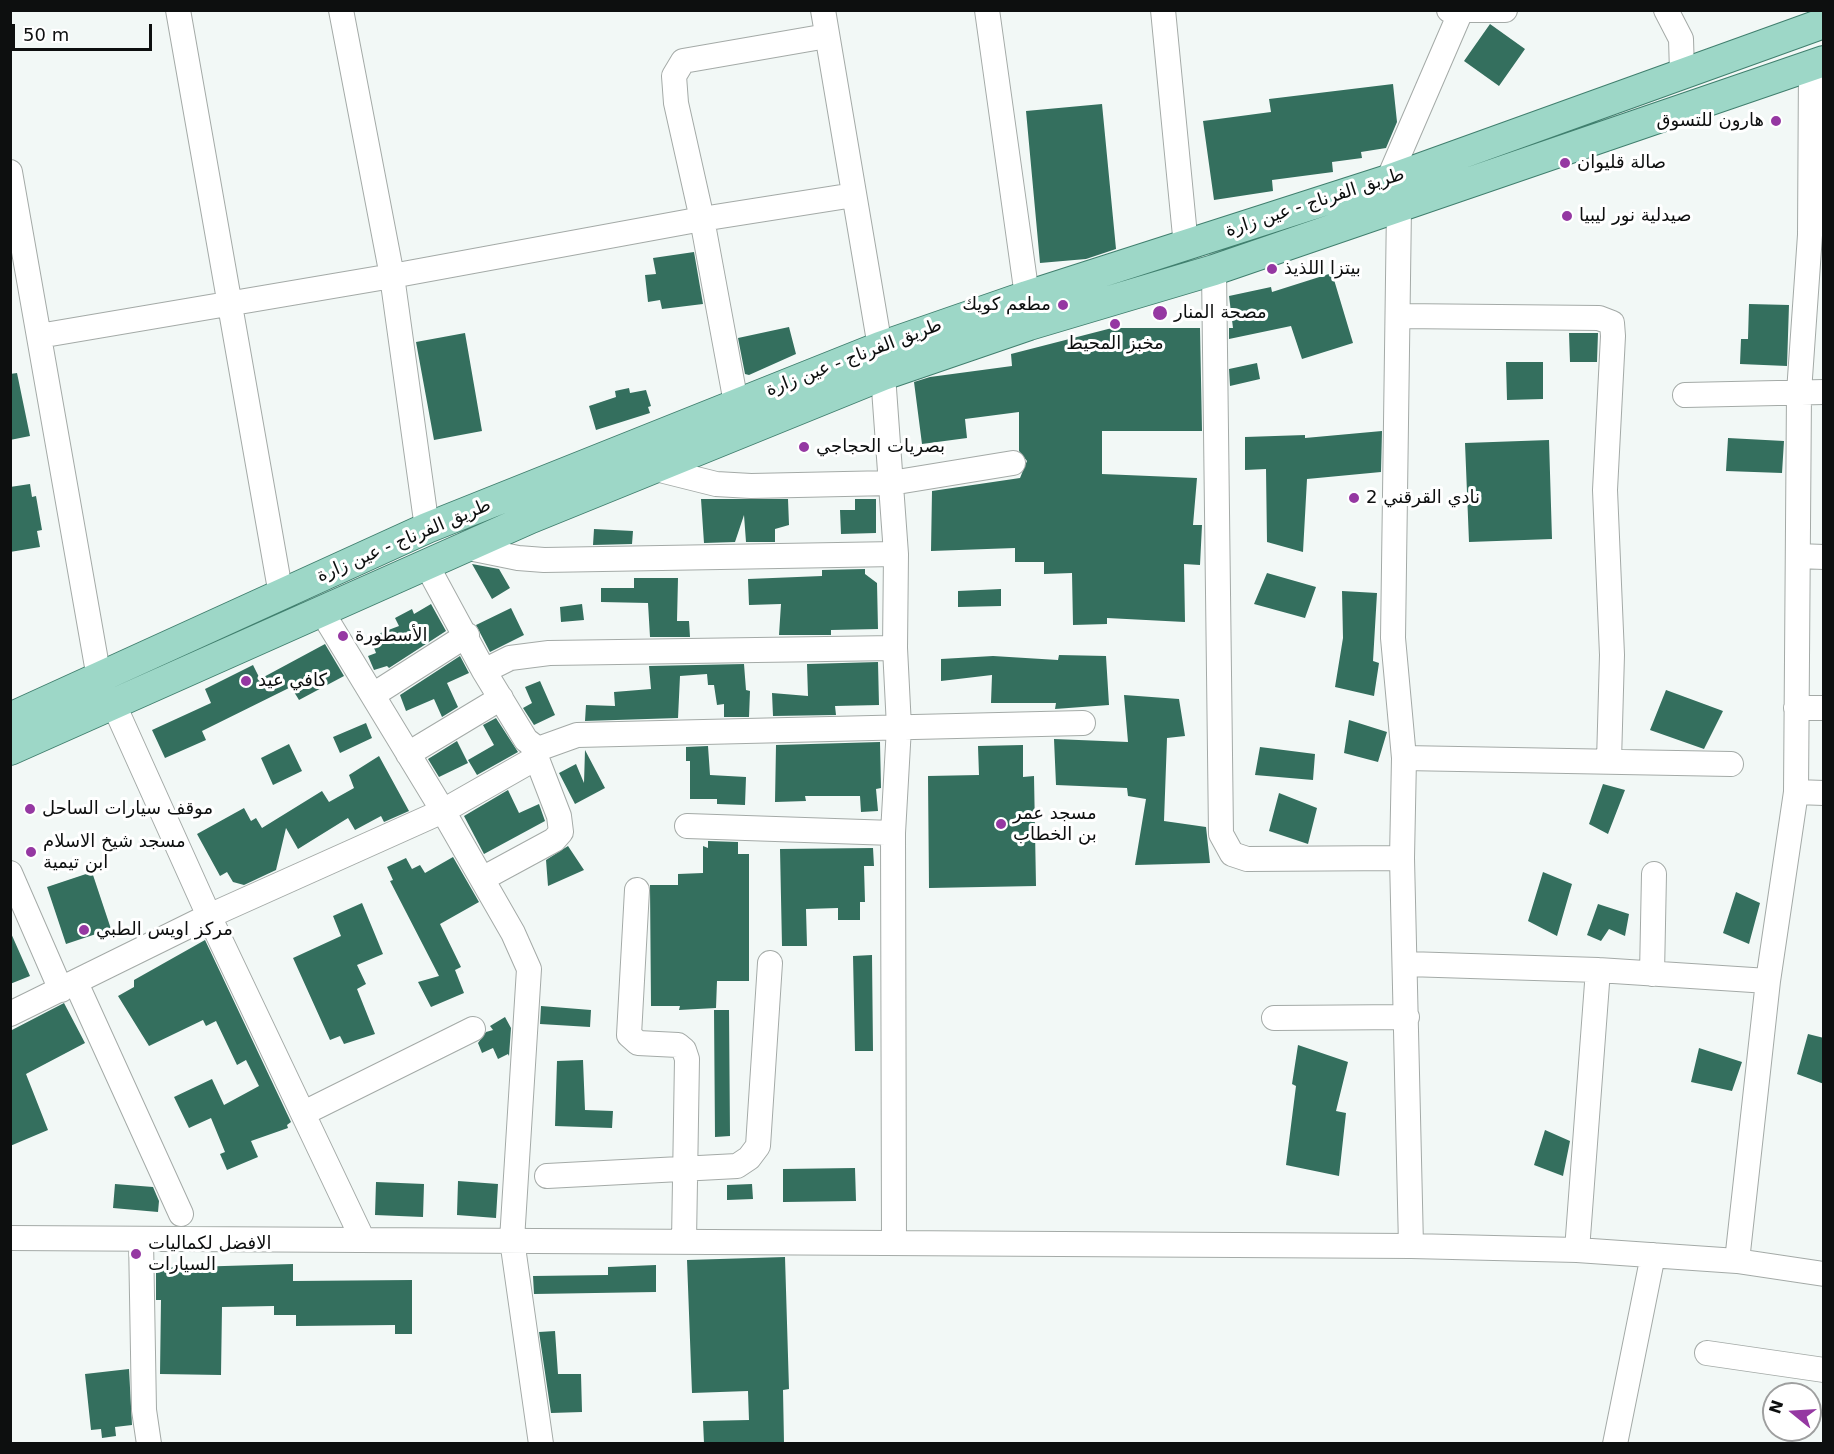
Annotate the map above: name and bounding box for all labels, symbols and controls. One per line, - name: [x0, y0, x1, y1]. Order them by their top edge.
- scale bar: [15, 12, 154, 50]
- text: 50 m: [23, 24, 69, 45]
- place label: هارون للتسوق: [1657, 110, 1764, 132]
- marker: هارون للتسوق: [1769, 114, 1783, 128]
- place label: صالة قليوان: [1577, 152, 1666, 174]
- marker: صالة قليوان: [1558, 156, 1572, 170]
- street label: طريق الفرناج - عين زارة: [1223, 164, 1407, 242]
- place label: صيدلية نور ليبيا: [1579, 205, 1691, 227]
- marker: صيدلية نور ليبيا: [1560, 209, 1574, 223]
- place label: بيتزا اللذيذ: [1284, 258, 1361, 280]
- marker: بيتزا اللذيذ: [1265, 262, 1279, 276]
- place label: مطعم كويك: [962, 294, 1051, 316]
- marker: مطعم كويك: [1056, 298, 1070, 312]
- place label: مصحة المنار: [1174, 302, 1267, 324]
- marker: مصحة المنار: [1151, 304, 1169, 322]
- street label: طريق الفرناج - عين زارة: [763, 314, 945, 402]
- marker: مخبز المحيط: [1108, 317, 1122, 331]
- place label: مخبز المحيط: [1066, 333, 1164, 355]
- place label: بصريات الحجاجي: [816, 436, 945, 458]
- marker: بصريات الحجاجي: [797, 440, 811, 454]
- place label: نادي القرقني 2: [1366, 487, 1480, 509]
- marker: نادي القرقني 2: [1347, 491, 1361, 505]
- street label: طريق الفرناج - عين زارة: [314, 495, 494, 587]
- place label: الأسطورة: [355, 625, 428, 647]
- marker: الأسطورة: [336, 629, 350, 643]
- place label: كافي عيد: [258, 670, 327, 692]
- marker: كافي عيد: [239, 674, 253, 688]
- place label: موقف سيارات الساحل: [42, 798, 213, 820]
- marker: موقف سيارات الساحل: [23, 802, 37, 816]
- place label: مسجد عمر بن الخطاب: [1013, 803, 1097, 846]
- marker: مسجد عمر بن الخطاب: [994, 817, 1008, 831]
- place label: مسجد شيخ الاسلام ابن تيمية: [43, 831, 186, 874]
- marker: مسجد شيخ الاسلام ابن تيمية: [24, 845, 38, 859]
- place label: مركز اويس الطبي: [96, 919, 233, 941]
- marker: مركز اويس الطبي: [77, 923, 91, 937]
- place label: الافضل لكماليات السيارات: [148, 1233, 271, 1276]
- marker: الافضل لكماليات السيارات: [129, 1247, 143, 1261]
- north arrow: [1762, 1382, 1822, 1442]
- text: N: [1765, 1398, 1787, 1416]

